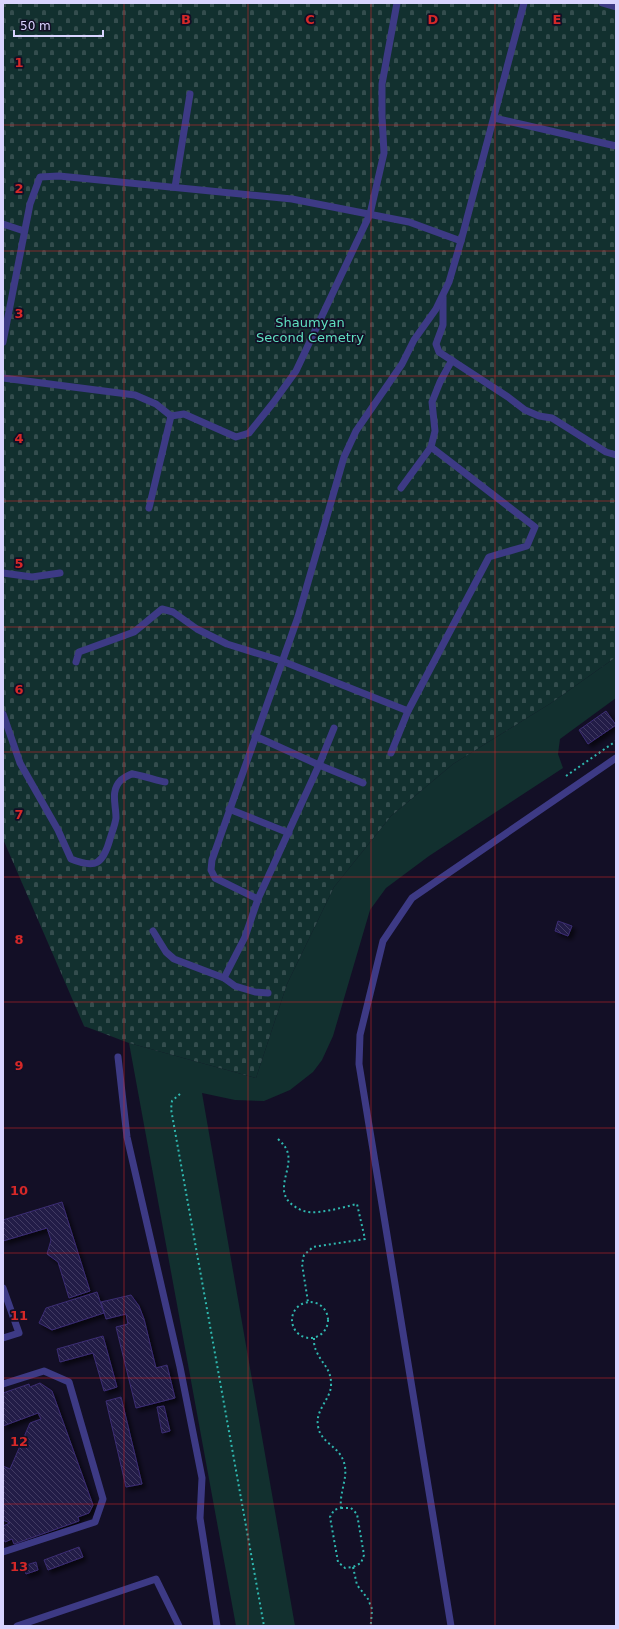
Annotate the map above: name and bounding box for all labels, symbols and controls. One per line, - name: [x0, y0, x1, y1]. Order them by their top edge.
- scale bar: [14, 12, 103, 38]
- text: B: [181, 12, 191, 27]
- text: C: [305, 12, 315, 27]
- text: D: [428, 12, 439, 27]
- text: E: [553, 12, 561, 27]
- text: 50 m: [20, 19, 51, 33]
- text: 1: [14, 55, 24, 70]
- text: 2: [14, 181, 24, 196]
- text: 3: [14, 306, 24, 321]
- park label: Shaumyan Second Cemetry: [256, 315, 364, 345]
- text: 4: [14, 431, 24, 446]
- text: 5: [14, 556, 24, 571]
- text: 6: [14, 682, 24, 697]
- text: 7: [14, 807, 24, 822]
- text: 8: [14, 932, 24, 947]
- text: 9: [14, 1058, 24, 1073]
- text: 10: [10, 1183, 28, 1198]
- text: 11: [10, 1308, 28, 1323]
- text: 12: [10, 1434, 28, 1449]
- text: 13: [10, 1559, 28, 1574]

